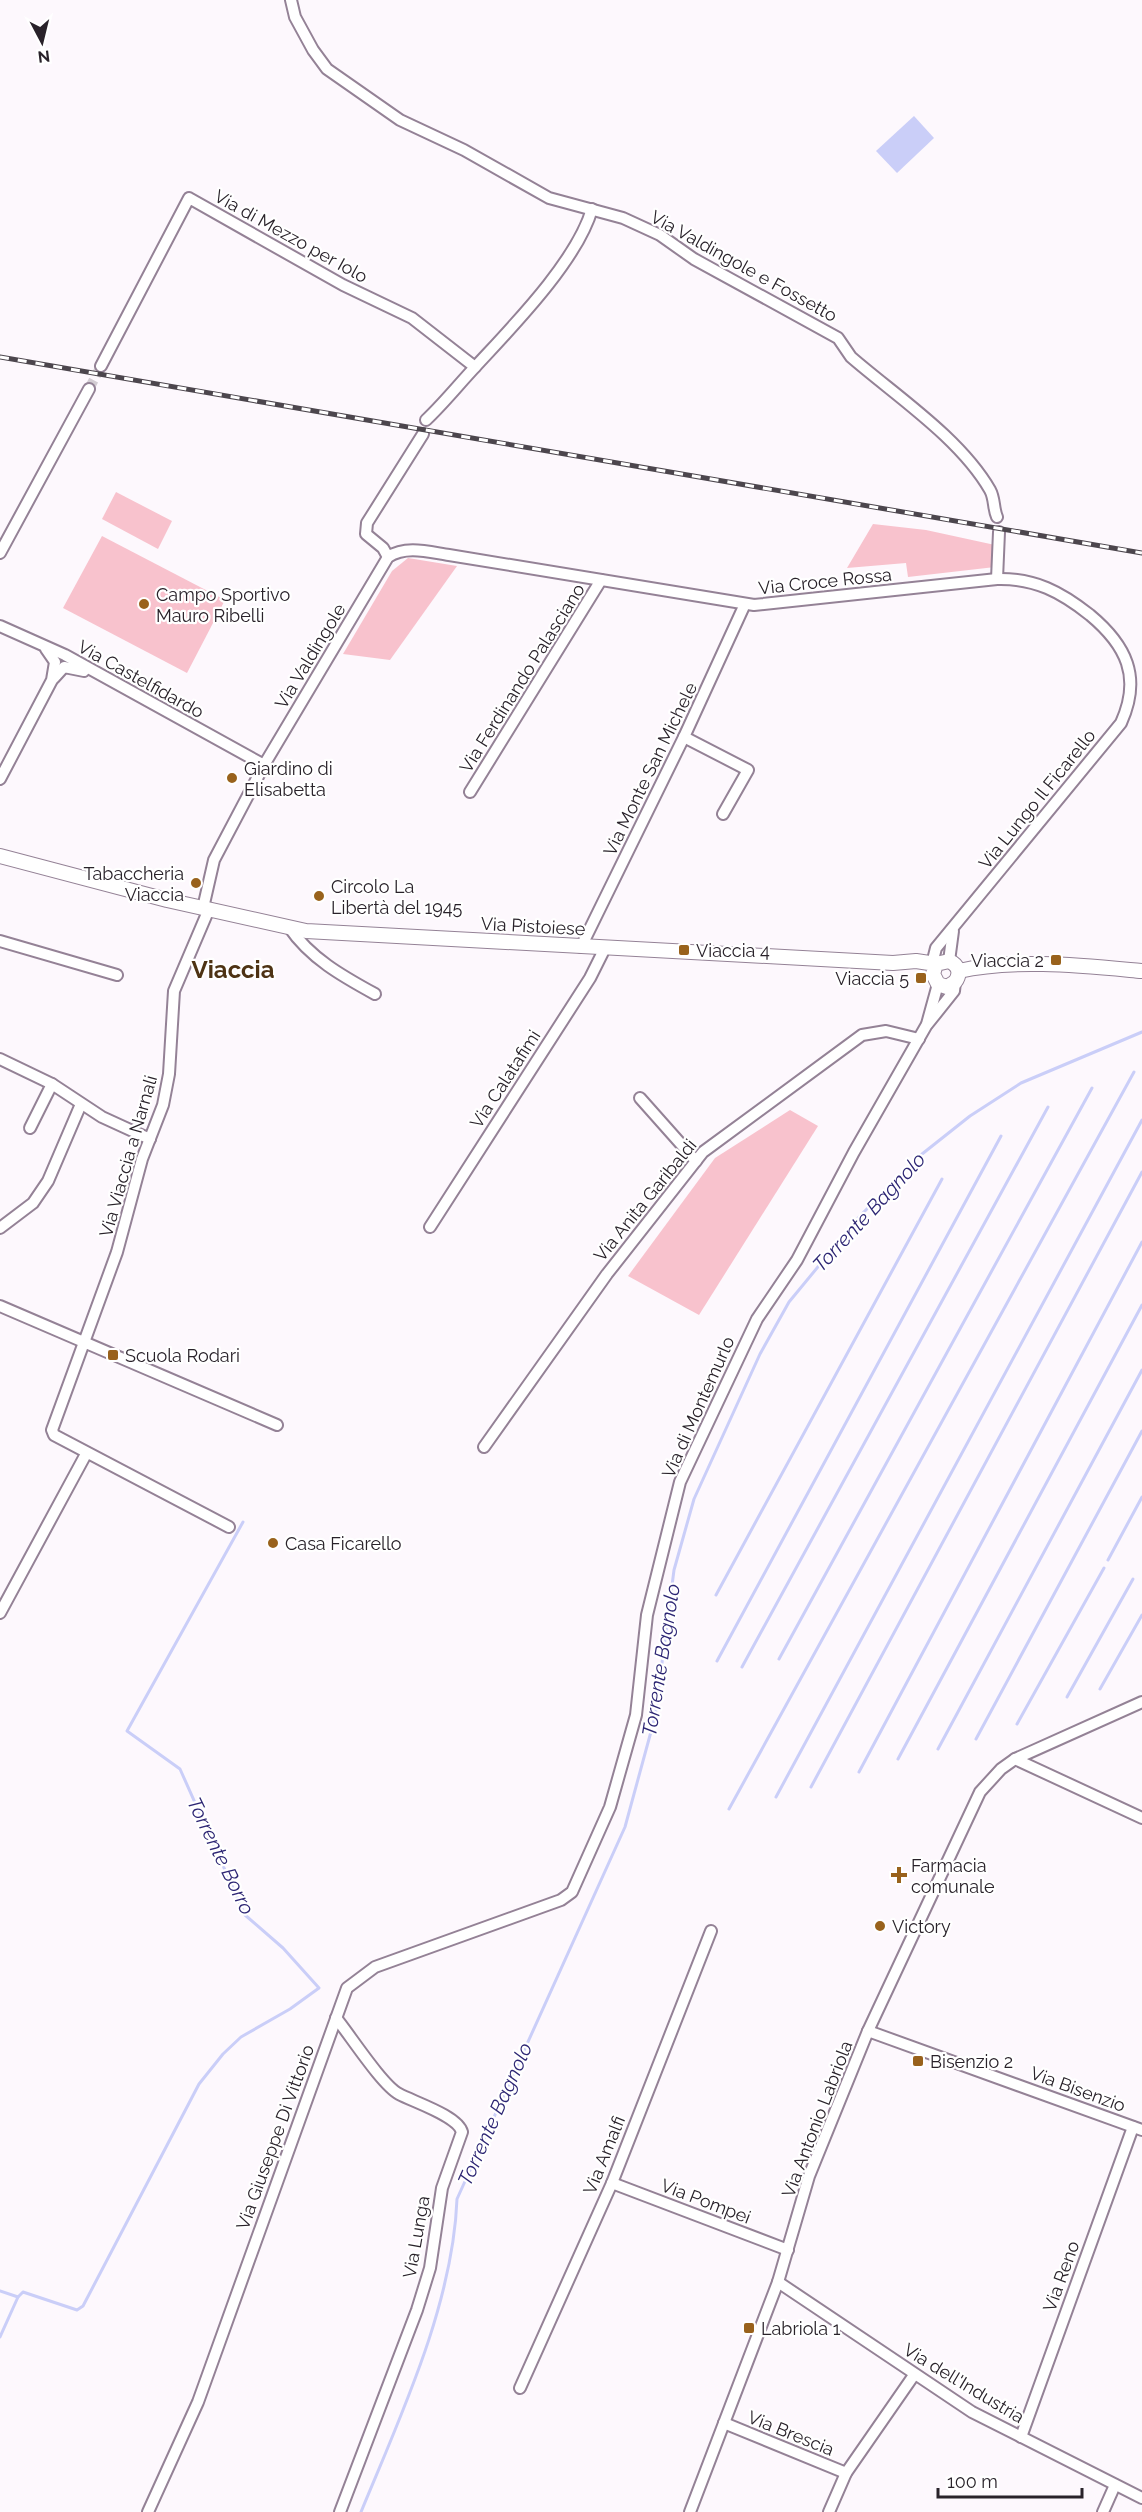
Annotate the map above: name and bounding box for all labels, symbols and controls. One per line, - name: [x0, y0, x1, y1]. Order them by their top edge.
- north arrow: [12, 12, 72, 72]
- text: N: [37, 46, 51, 67]
- street label: Via di Mezzo per Iolo: [211, 185, 372, 287]
- street label: Via Valdingole e Fossetto: [647, 206, 841, 326]
- street label: Via Croce Rossa: [757, 564, 893, 598]
- street label: Via Ferdinando Palasciano: [455, 579, 589, 776]
- place label: Campo Sportivo Mauro Ribelli: [156, 584, 290, 626]
- marker: Campo Sportivo Mauro Ribelli: [137, 597, 151, 611]
- street label: Via Valdingole: [270, 599, 350, 712]
- street label: Via Castelfidardo: [74, 636, 208, 722]
- street label: Via Monte San Michele: [599, 679, 701, 859]
- street label: Via Lungo Il Ficarello: [974, 725, 1100, 873]
- place label: Giardino di Elisabetta: [244, 758, 333, 800]
- marker: Giardino di Elisabetta: [225, 771, 239, 785]
- place label: Tabaccheria Viaccia: [83, 863, 184, 905]
- marker: Tabaccheria Viaccia: [189, 876, 203, 890]
- place label: Circolo La Libertà del 1945: [331, 876, 463, 918]
- marker: Circolo La Libertà del 1945: [312, 889, 326, 903]
- street label: Via Pistoiese: [480, 913, 586, 939]
- place label: Viaccia 4: [696, 940, 770, 961]
- marker: Viaccia 4: [677, 943, 691, 957]
- place label: Viaccia 2: [971, 950, 1044, 971]
- marker: Viaccia 2: [1049, 953, 1063, 967]
- district label: Viaccia: [192, 955, 275, 984]
- place label: Viaccia 5: [835, 968, 909, 989]
- marker: Viaccia 5: [914, 971, 928, 985]
- street label: Via Calatafimi: [466, 1026, 544, 1132]
- street label: Via Viaccia a Narnali: [95, 1073, 161, 1239]
- street label: Via Anita Garibaldi: [589, 1135, 701, 1265]
- water label: Torrente Bagnolo: [808, 1147, 930, 1277]
- street label: Via di Montemurlo: [657, 1333, 739, 1481]
- place label: Scuola Rodari: [125, 1345, 240, 1366]
- marker: Scuola Rodari: [106, 1348, 120, 1362]
- place label: Casa Ficarello: [285, 1533, 402, 1554]
- marker: Casa Ficarello: [266, 1536, 280, 1550]
- water label: Torrente Bagnolo: [637, 1582, 685, 1738]
- water label: Torrente Borro: [182, 1794, 260, 1918]
- place label: Farmacia comunale: [911, 1855, 995, 1897]
- marker: Farmacia comunale: [892, 1868, 906, 1882]
- place label: Victory: [892, 1916, 951, 1937]
- marker: Victory: [873, 1919, 887, 1933]
- street label: Via Antonio Labriola: [777, 2038, 857, 2200]
- water label: Torrente Bagnolo: [453, 2039, 537, 2189]
- street label: Via Giuseppe Di Vittorio: [232, 2041, 318, 2232]
- place label: Bisenzio 2: [930, 2051, 1013, 2072]
- marker: Bisenzio 2: [911, 2054, 925, 2068]
- street label: Via Bisenzio: [1028, 2062, 1129, 2116]
- street label: Via Amalfi: [579, 2113, 629, 2197]
- street label: Via Pompei: [658, 2174, 754, 2228]
- street label: Via Lunga: [398, 2194, 434, 2280]
- street label: Via Reno: [1039, 2237, 1084, 2314]
- place label: Labriola 1: [761, 2318, 841, 2339]
- marker: Labriola 1: [742, 2321, 756, 2335]
- street label: Via dell'Industria: [900, 2339, 1028, 2427]
- street label: Via Brescia: [745, 2406, 837, 2460]
- scale bar: [938, 2461, 1082, 2499]
- text: 100 m: [947, 2471, 998, 2492]

